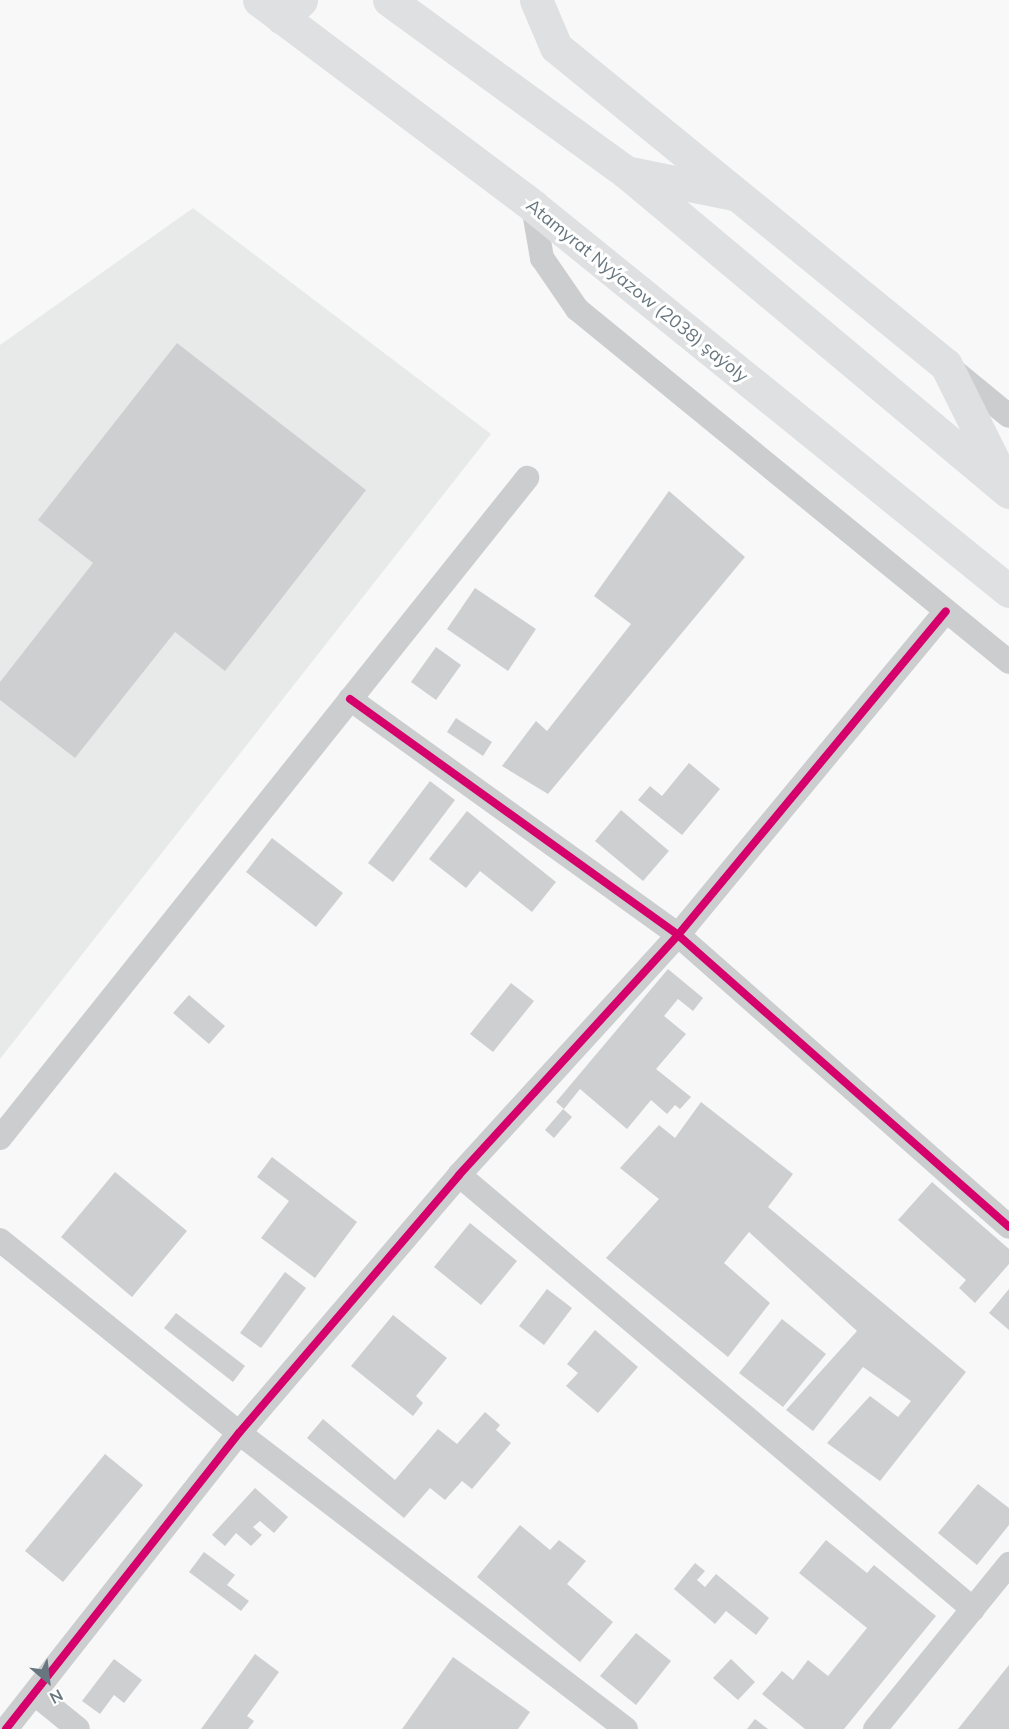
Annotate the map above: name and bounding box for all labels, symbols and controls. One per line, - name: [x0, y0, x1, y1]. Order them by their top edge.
- street label: Atamyrat Nyýazow (2038) şaýoly: [522, 195, 752, 387]
- north arrow: [18, 1651, 78, 1711]
- text: N: [46, 1685, 66, 1709]

